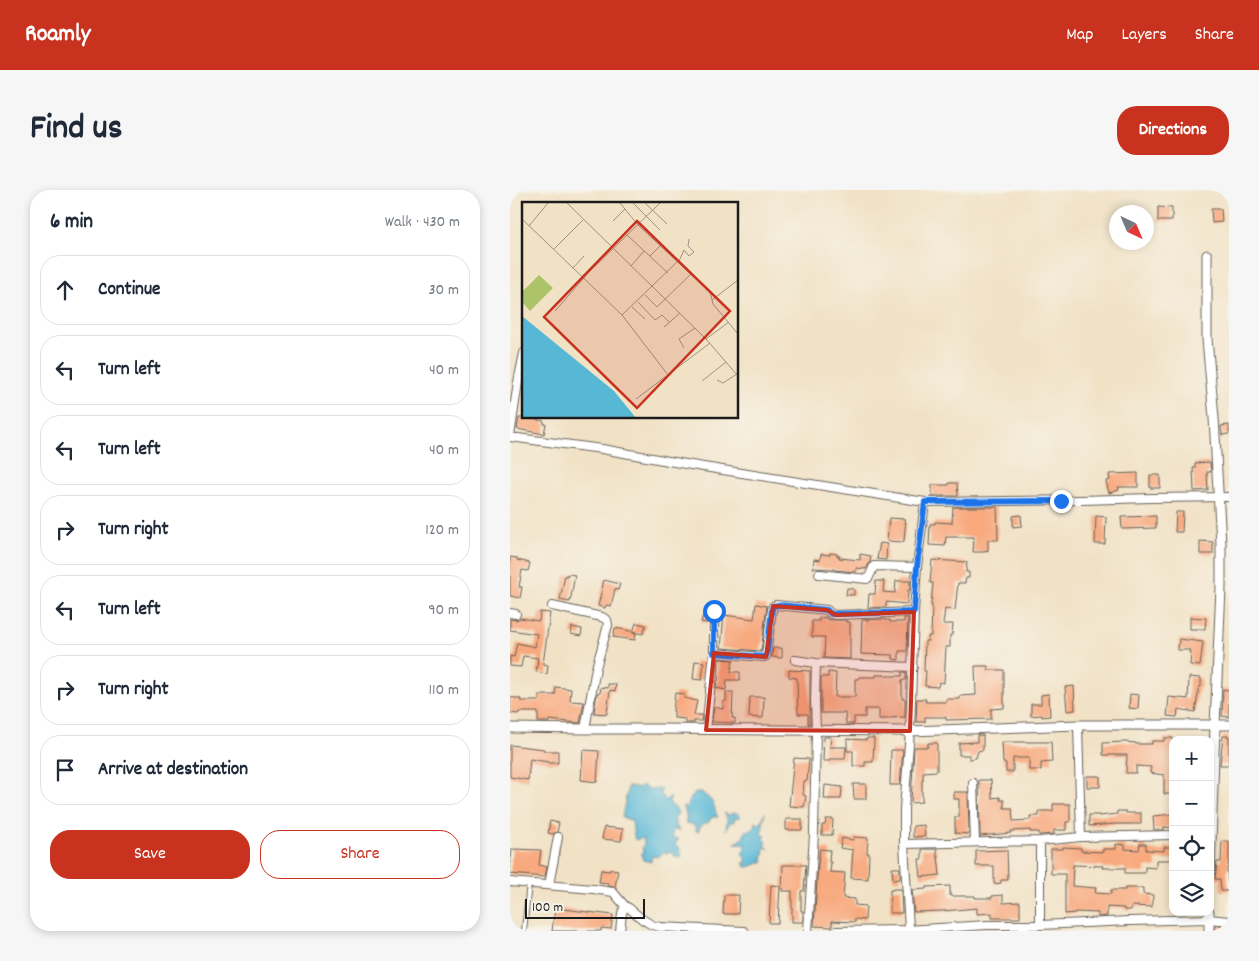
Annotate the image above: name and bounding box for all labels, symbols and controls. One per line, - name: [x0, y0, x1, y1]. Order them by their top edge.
- text: Roamly: [25, 18, 91, 52]
- text: Map: [1066, 23, 1093, 48]
- text: Layers: [1121, 23, 1167, 48]
- text: Share: [1195, 23, 1234, 48]
- text: Find us: [30, 105, 122, 155]
- button: Directions: [1117, 106, 1229, 155]
- inset map: [522, 202, 739, 419]
- north arrow: [1109, 205, 1154, 250]
- text: 6 min: [50, 208, 93, 238]
- text: Walk · 430 m: [385, 211, 460, 234]
- icon: ahead: [51, 276, 79, 304]
- text: Continue: [98, 277, 160, 304]
- text: 30 m: [429, 279, 459, 302]
- icon: left: [51, 356, 79, 384]
- text: Turn left: [98, 357, 161, 384]
- text: 40 m: [429, 359, 459, 382]
- icon: left: [51, 436, 79, 464]
- text: Turn left: [98, 437, 161, 464]
- text: 40 m: [429, 439, 459, 462]
- route end: [1050, 490, 1073, 513]
- icon: right: [51, 516, 79, 544]
- text: Turn right: [98, 517, 169, 544]
- text: 120 m: [425, 519, 459, 542]
- icon: left: [51, 596, 79, 624]
- text: Turn left: [98, 597, 161, 624]
- text: 90 m: [428, 599, 459, 622]
- route start: [703, 600, 726, 623]
- icon: right: [51, 676, 79, 704]
- text: Turn right: [98, 677, 169, 704]
- text: 110 m: [429, 679, 459, 702]
- map controls: [1169, 736, 1214, 916]
- button: +: [1169, 736, 1214, 781]
- icon: arrive: [51, 756, 79, 784]
- text: Arrive at destination: [98, 757, 248, 784]
- button: −: [1169, 781, 1214, 826]
- button: locate: [1169, 826, 1214, 871]
- button: Save: [50, 830, 250, 879]
- button: Share: [260, 830, 460, 879]
- button: layers: [1169, 871, 1214, 916]
- scale bar: [525, 896, 645, 919]
- text: 100 m: [532, 898, 563, 918]

